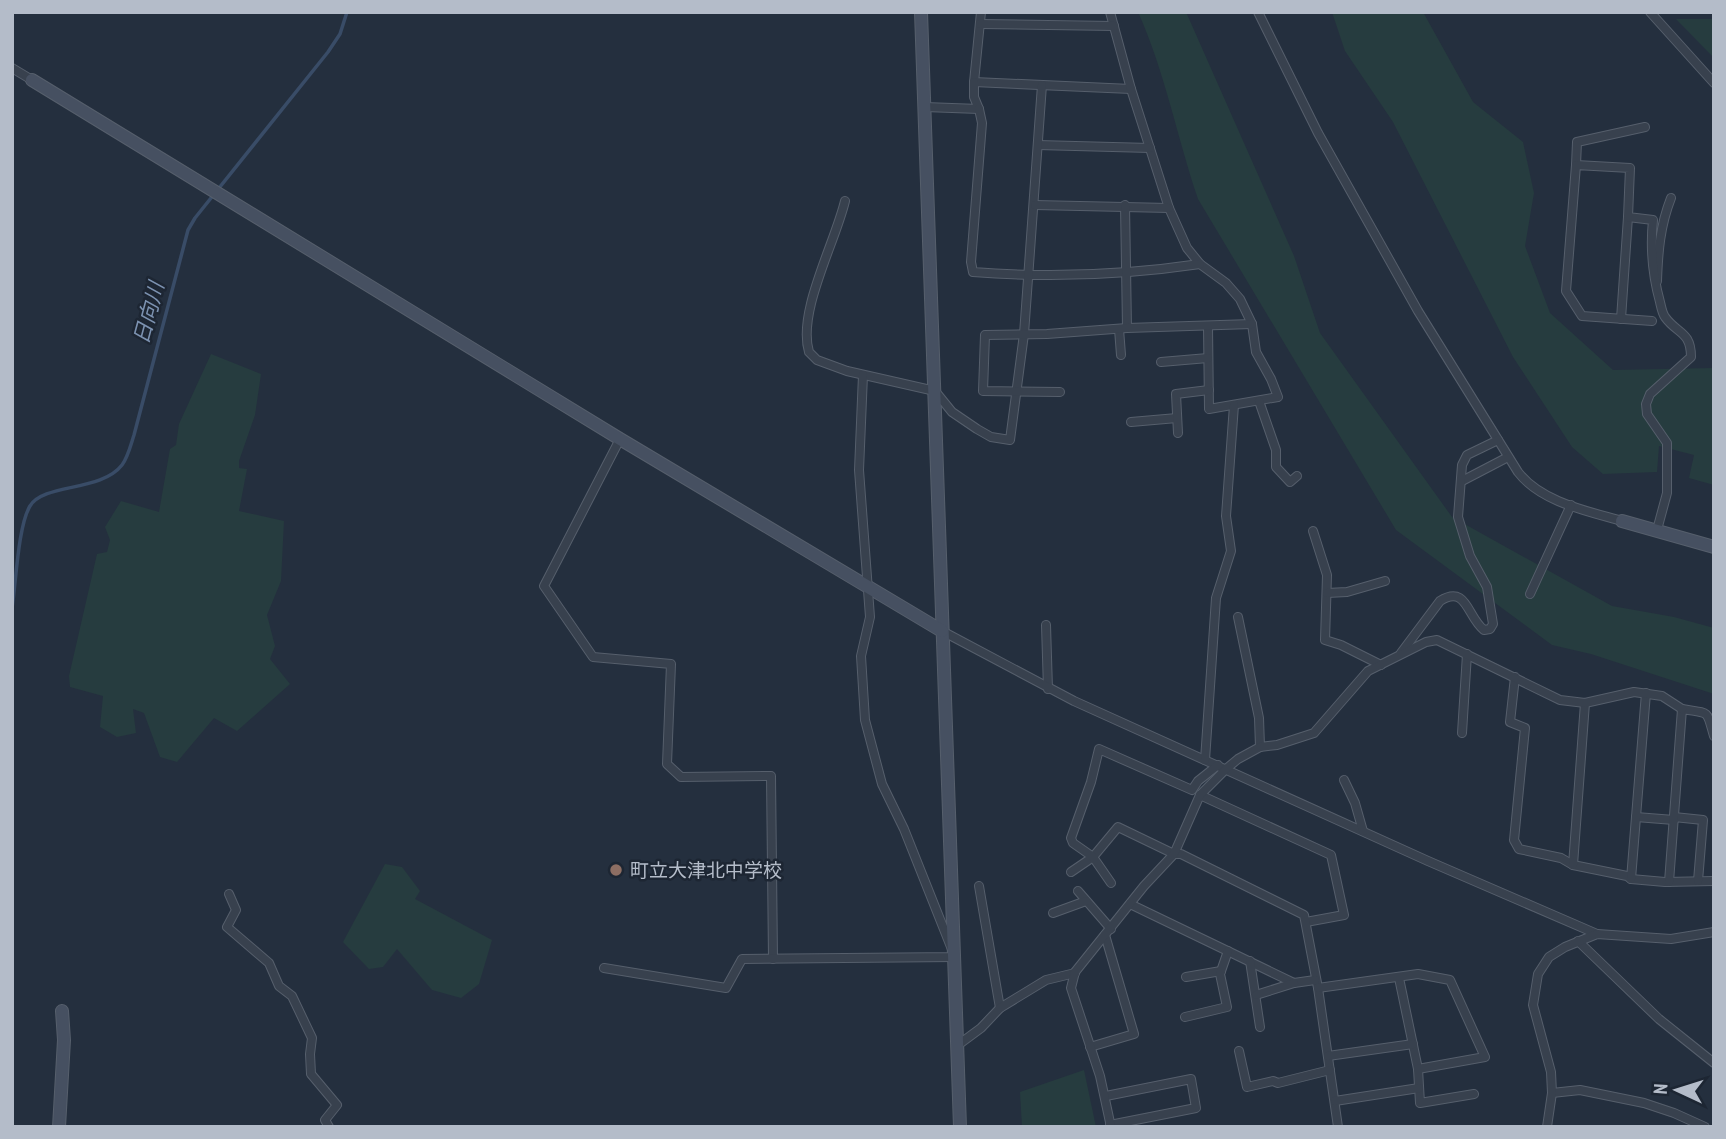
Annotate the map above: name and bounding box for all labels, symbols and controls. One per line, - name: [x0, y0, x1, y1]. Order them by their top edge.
- water label: 日向川: [127, 277, 170, 347]
- place label: 町立大津北中学校: [630, 858, 782, 882]
- marker: 町立大津北中学校: [608, 862, 624, 878]
- north arrow: [1642, 1055, 1712, 1125]
- text: N: [1648, 1083, 1672, 1095]

